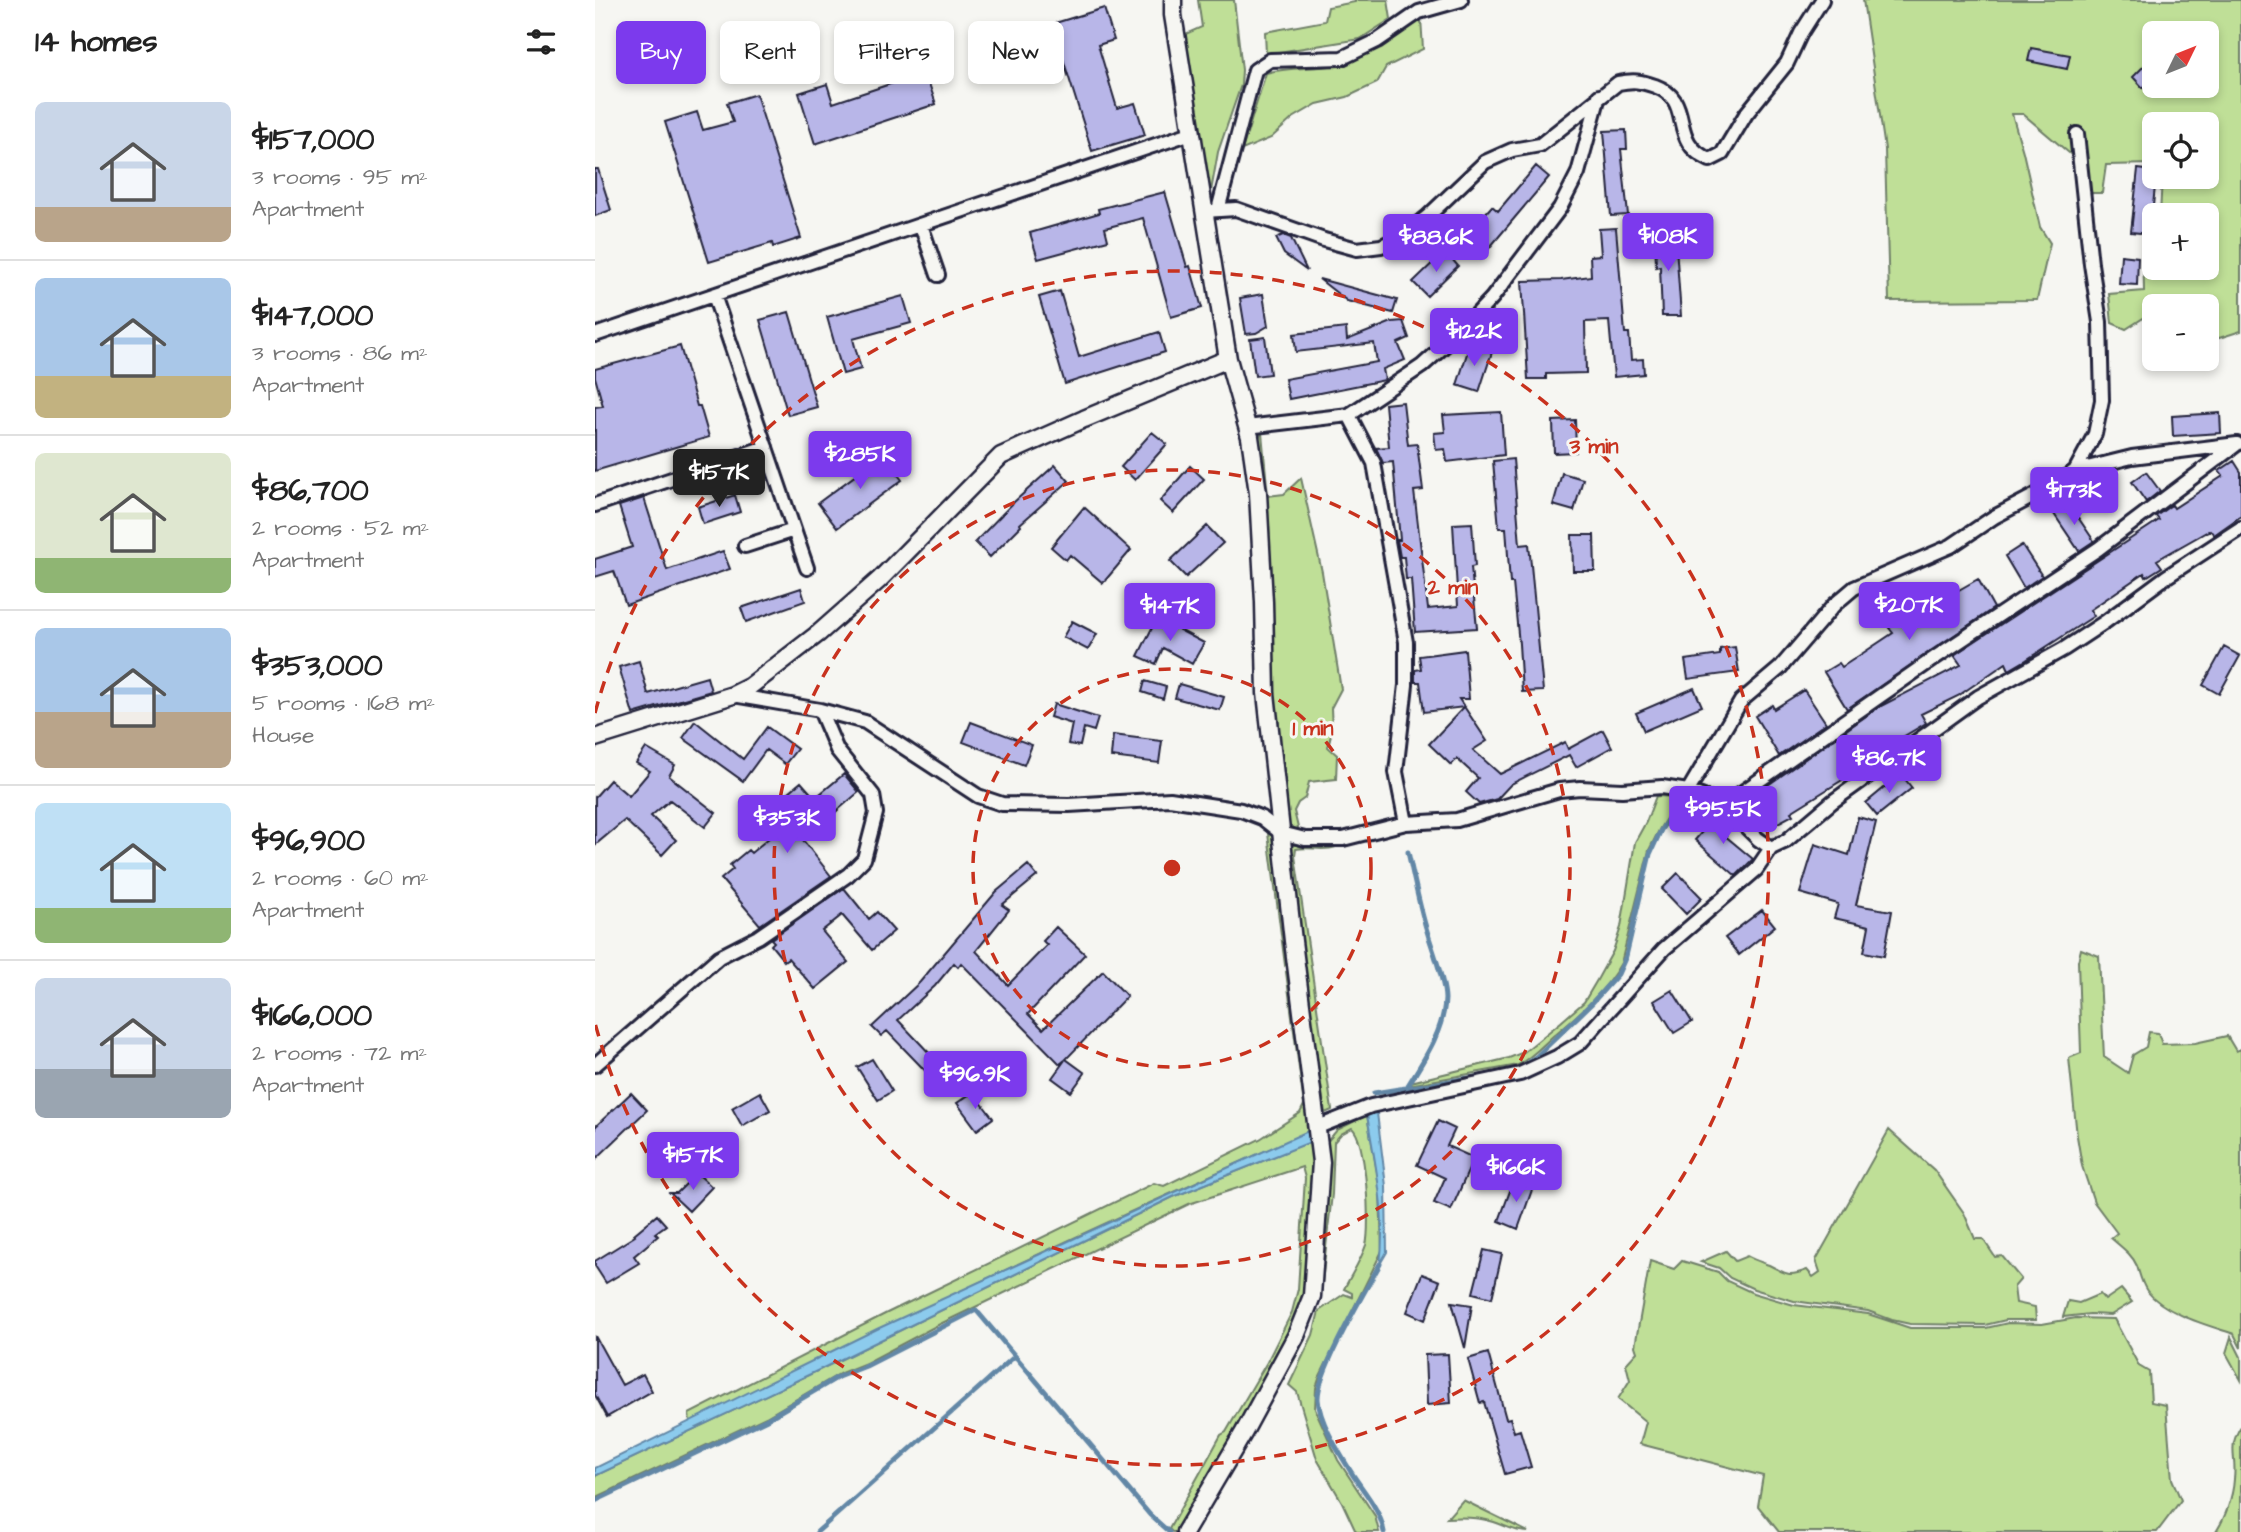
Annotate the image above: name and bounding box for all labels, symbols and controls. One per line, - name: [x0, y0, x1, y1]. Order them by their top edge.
- text: 14 homes: [35, 21, 158, 63]
- chip: Buy: [616, 21, 706, 84]
- chip: Rent: [720, 21, 820, 84]
- chip: Filters: [834, 21, 954, 84]
- chip: New: [968, 21, 1064, 84]
- north arrow: [2142, 21, 2219, 98]
- map controls: [2142, 21, 2219, 371]
- icon: filters: [522, 23, 560, 61]
- button: locate: [2142, 112, 2219, 189]
- text: $157,000: [252, 119, 374, 161]
- icon: home: [91, 130, 175, 214]
- text: 3 rooms · 95 m²: [252, 161, 428, 193]
- text: Apartment: [252, 193, 364, 225]
- button: +: [2142, 203, 2219, 280]
- pin: $108K: [1619, 214, 1717, 273]
- pin: $88.6K: [1379, 215, 1493, 274]
- text: $108K: [1638, 220, 1698, 252]
- text: $88.6K: [1399, 221, 1473, 253]
- button: −: [2142, 294, 2219, 371]
- text: $147,000: [252, 295, 374, 337]
- icon: home: [91, 306, 175, 390]
- pin: $122K: [1425, 308, 1523, 368]
- text: $122K: [1446, 315, 1502, 347]
- text: 3 rooms · 86 m²: [252, 337, 428, 369]
- text: Apartment: [252, 369, 364, 401]
- pin: $285K: [811, 432, 909, 491]
- text: 3 min: [1568, 432, 1619, 461]
- text: $285K: [824, 438, 896, 470]
- pin: $157K: [670, 449, 768, 509]
- text: $157K: [689, 456, 749, 488]
- pin: $173K: [2025, 468, 2123, 527]
- text: $86,700: [252, 470, 369, 512]
- text: $173K: [2046, 474, 2102, 506]
- icon: home: [91, 481, 175, 565]
- text: 2 rooms · 52 m²: [252, 512, 429, 544]
- text: Apartment: [252, 544, 364, 576]
- text: 2 min: [1427, 573, 1479, 602]
- pin: $207K: [1860, 582, 1958, 642]
- pin: $147K: [1121, 584, 1219, 643]
- text: $207K: [1875, 589, 1943, 621]
- text: $147K: [1140, 590, 1200, 622]
- text: $353,000: [252, 645, 383, 687]
- icon: home: [91, 656, 175, 740]
- text: 5 rooms · 168 m²: [252, 687, 435, 719]
- text: 1 min: [1292, 714, 1334, 743]
- text: House: [252, 719, 315, 751]
- pin: $86.7K: [1832, 736, 1946, 795]
- text: $86.7K: [1852, 742, 1926, 774]
- pin: $95.5K: [1666, 786, 1780, 846]
- text: $95.5K: [1685, 793, 1761, 825]
- pin: $353K: [738, 796, 836, 855]
- text: $353K: [754, 802, 820, 834]
- text: $96,900: [252, 820, 365, 862]
- icon: home: [91, 831, 175, 915]
- centre of rings: [1160, 856, 1184, 880]
- text: 2 rooms · 60 m²: [252, 862, 429, 894]
- text: Apartment: [252, 894, 364, 926]
- text: $166,000: [252, 995, 372, 1037]
- icon: home: [91, 1006, 175, 1090]
- text: 2 rooms · 72 m²: [252, 1037, 427, 1069]
- pin: $96.9K: [918, 1052, 1032, 1111]
- text: $96.9K: [940, 1058, 1010, 1090]
- text: Apartment: [252, 1069, 364, 1101]
- pin: $157K: [644, 1132, 742, 1192]
- text: $157K: [663, 1139, 723, 1171]
- pin: $166K: [1467, 1144, 1565, 1204]
- text: $166K: [1487, 1151, 1545, 1183]

